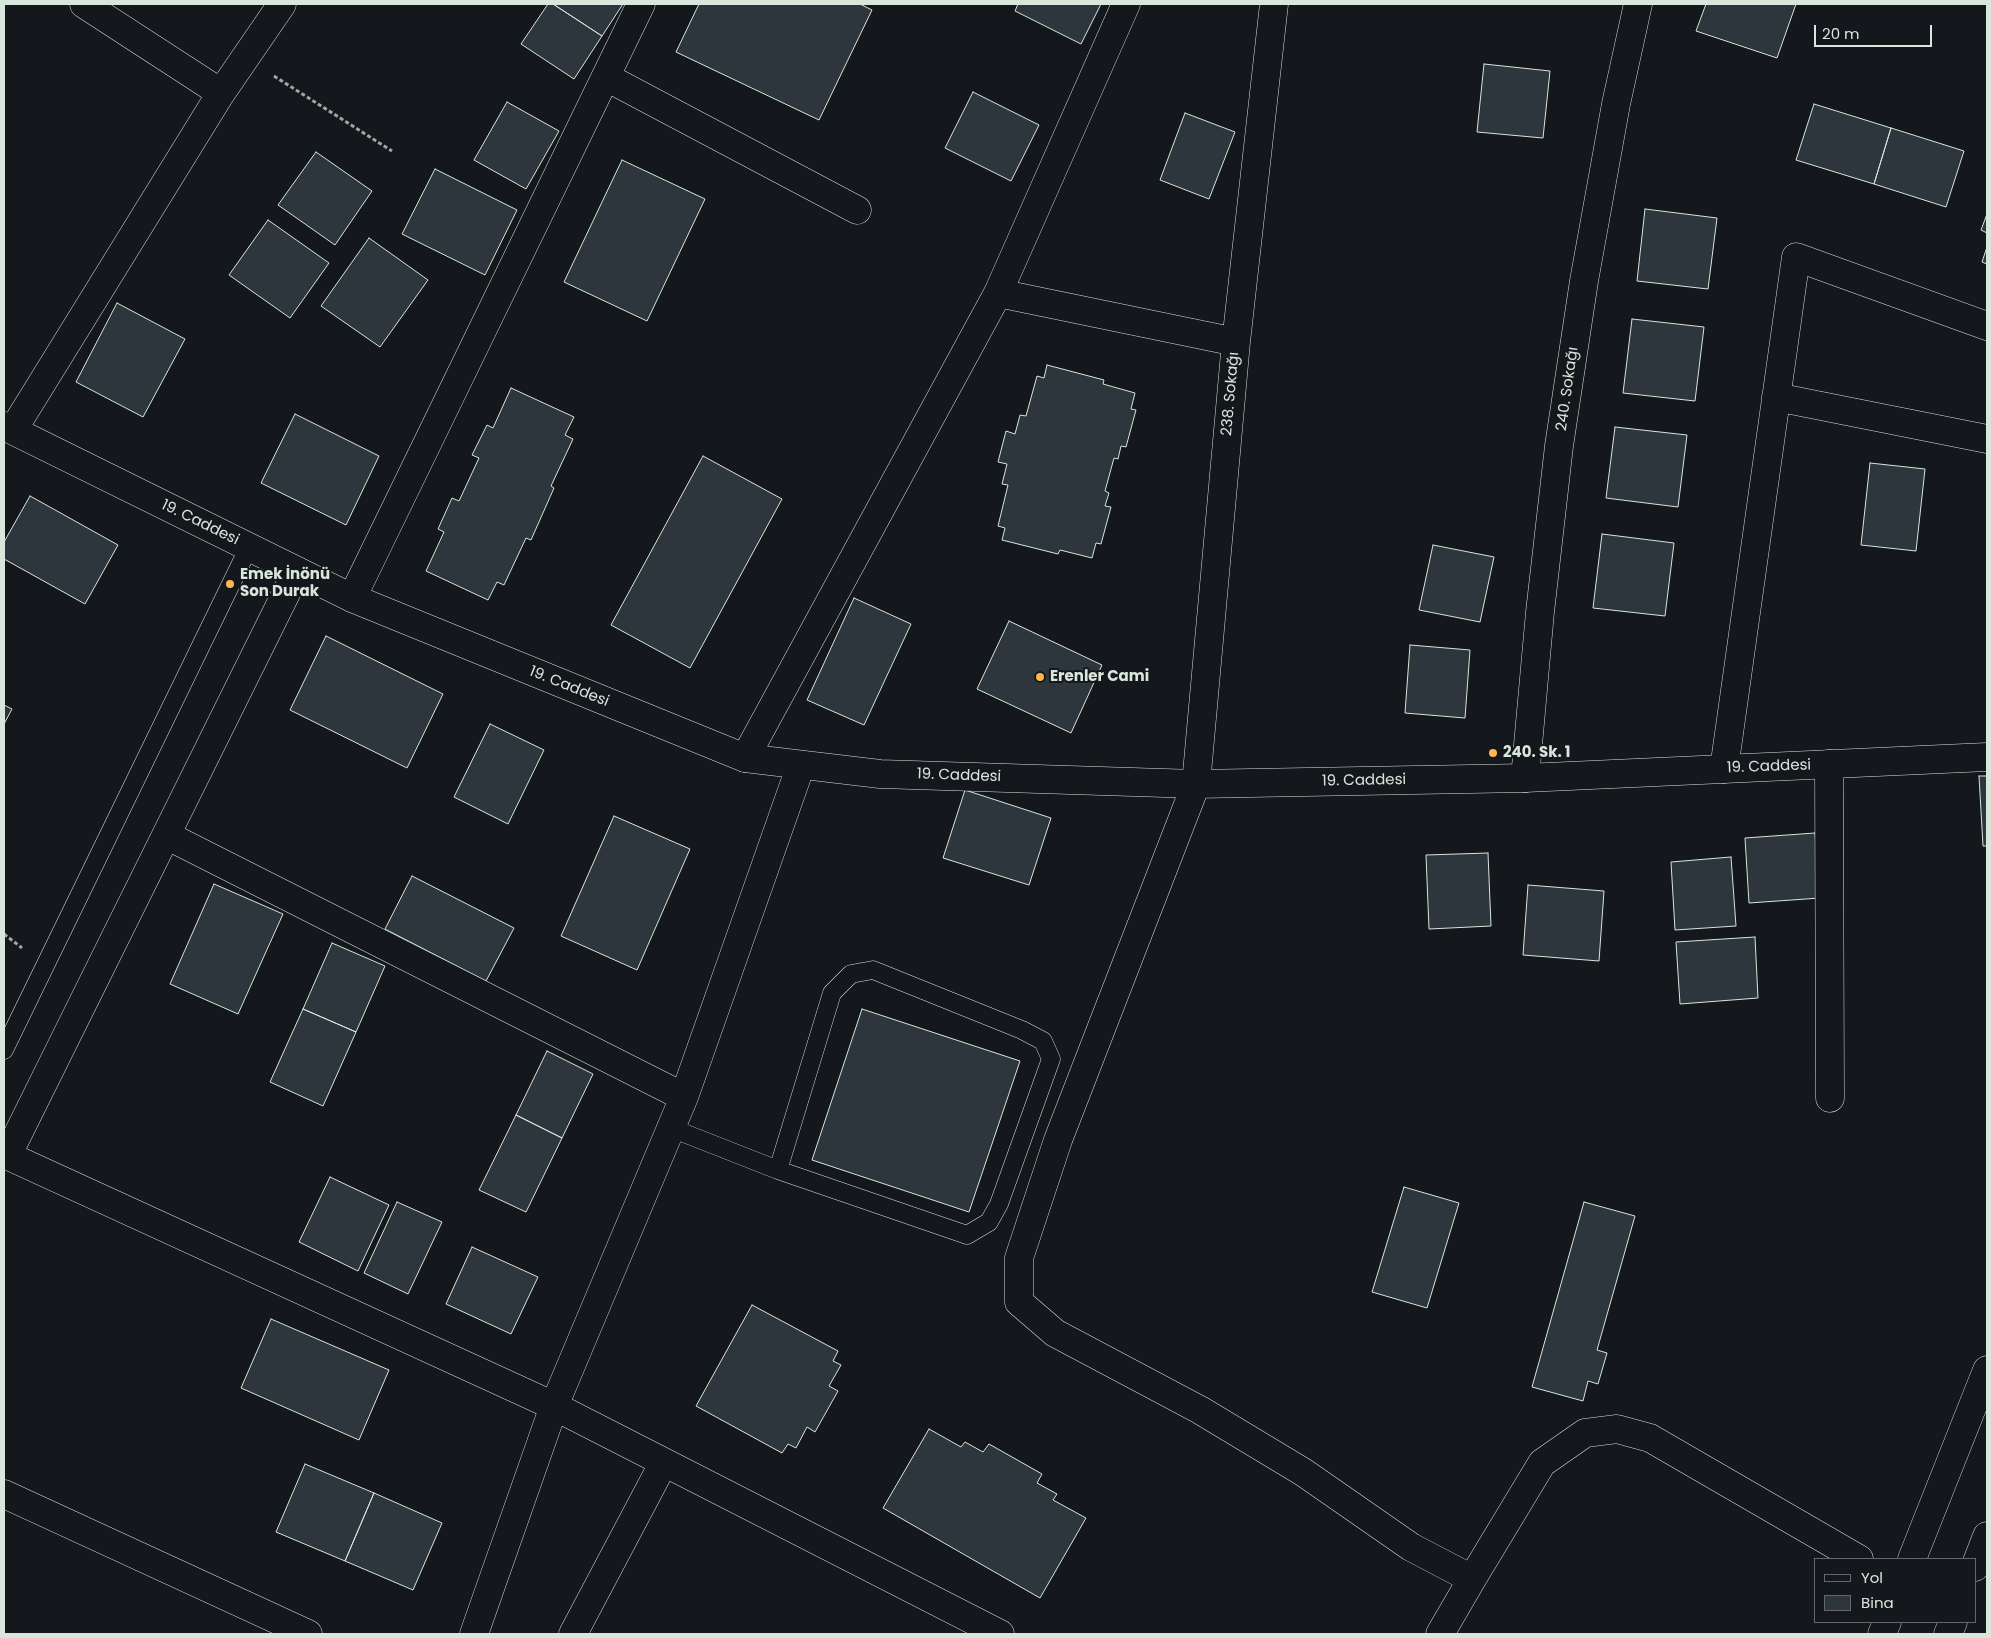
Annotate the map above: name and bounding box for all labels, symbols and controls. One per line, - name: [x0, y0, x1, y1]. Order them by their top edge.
- scale bar: [1816, 15, 1934, 47]
- text: 20 m: [1822, 23, 1860, 44]
- street label: 240. Sokağı: [1553, 346, 1583, 432]
- street label: 238. Sokağı: [1218, 351, 1244, 437]
- street label: 19. Caddesi: [158, 496, 242, 550]
- place label: Emek İnönü Son Durak: [240, 566, 330, 601]
- marker: Emek İnönü Son Durak: [224, 578, 236, 590]
- street label: 19. Caddesi: [527, 663, 611, 711]
- place label: Erenler Cami: [1050, 668, 1149, 686]
- marker: Erenler Cami: [1034, 671, 1046, 683]
- place label: 240. Sk. 1: [1503, 744, 1570, 762]
- marker: 240. Sk. 1: [1487, 747, 1499, 759]
- street label: 19. Caddesi: [1727, 757, 1811, 777]
- street label: 19. Caddesi: [917, 766, 1001, 786]
- street label: 19. Caddesi: [1322, 771, 1406, 791]
- legend: [1814, 1558, 1976, 1623]
- text: Yol: [1861, 1567, 1883, 1588]
- text: Bina: [1861, 1592, 1894, 1613]

